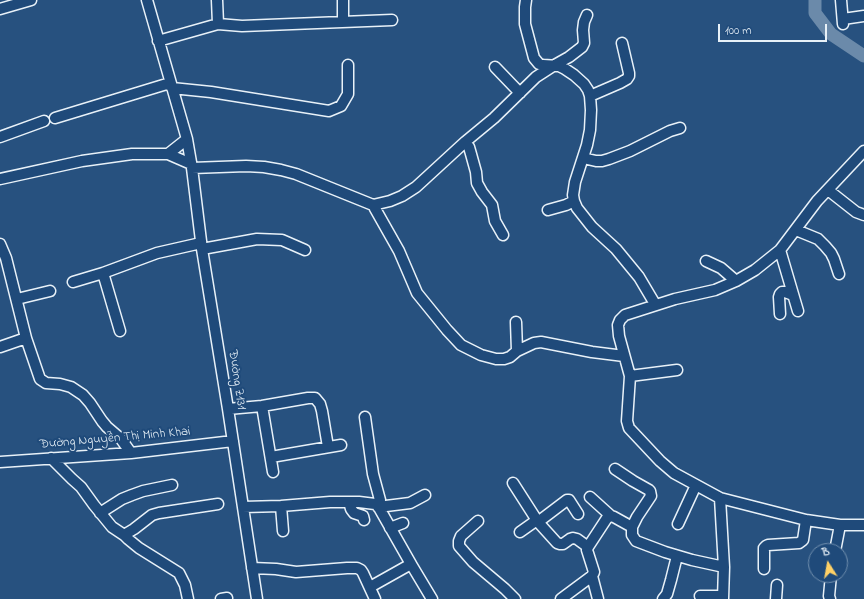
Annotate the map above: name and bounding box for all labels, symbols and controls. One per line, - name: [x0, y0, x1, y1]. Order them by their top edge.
- scale bar: [720, 16, 829, 42]
- text: 100 m: [725, 22, 752, 40]
- street label: Đường Z131: [224, 349, 248, 411]
- street label: Đường Nguyễn Thị Minh Khai: [39, 425, 191, 453]
- north arrow: [808, 543, 848, 583]
- text: B: [821, 544, 831, 561]

